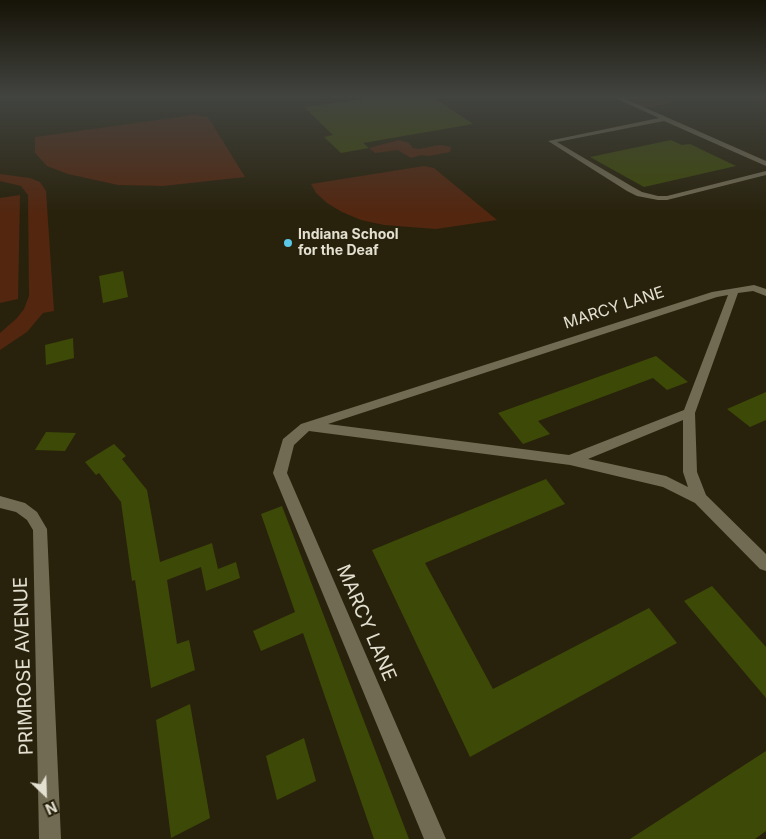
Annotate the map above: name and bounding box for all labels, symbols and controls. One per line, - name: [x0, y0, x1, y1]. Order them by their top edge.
- place label: Indiana School for the Deaf: [298, 227, 399, 260]
- marker: Indiana School for the Deaf: [282, 237, 294, 249]
- street label: MARCY LANE: [561, 283, 667, 333]
- street label: MARCY LANE: [331, 561, 401, 685]
- street label: PRIMROSE AVENUE: [9, 576, 39, 756]
- north arrow: [20, 769, 70, 819]
- text: N: [43, 798, 60, 818]

